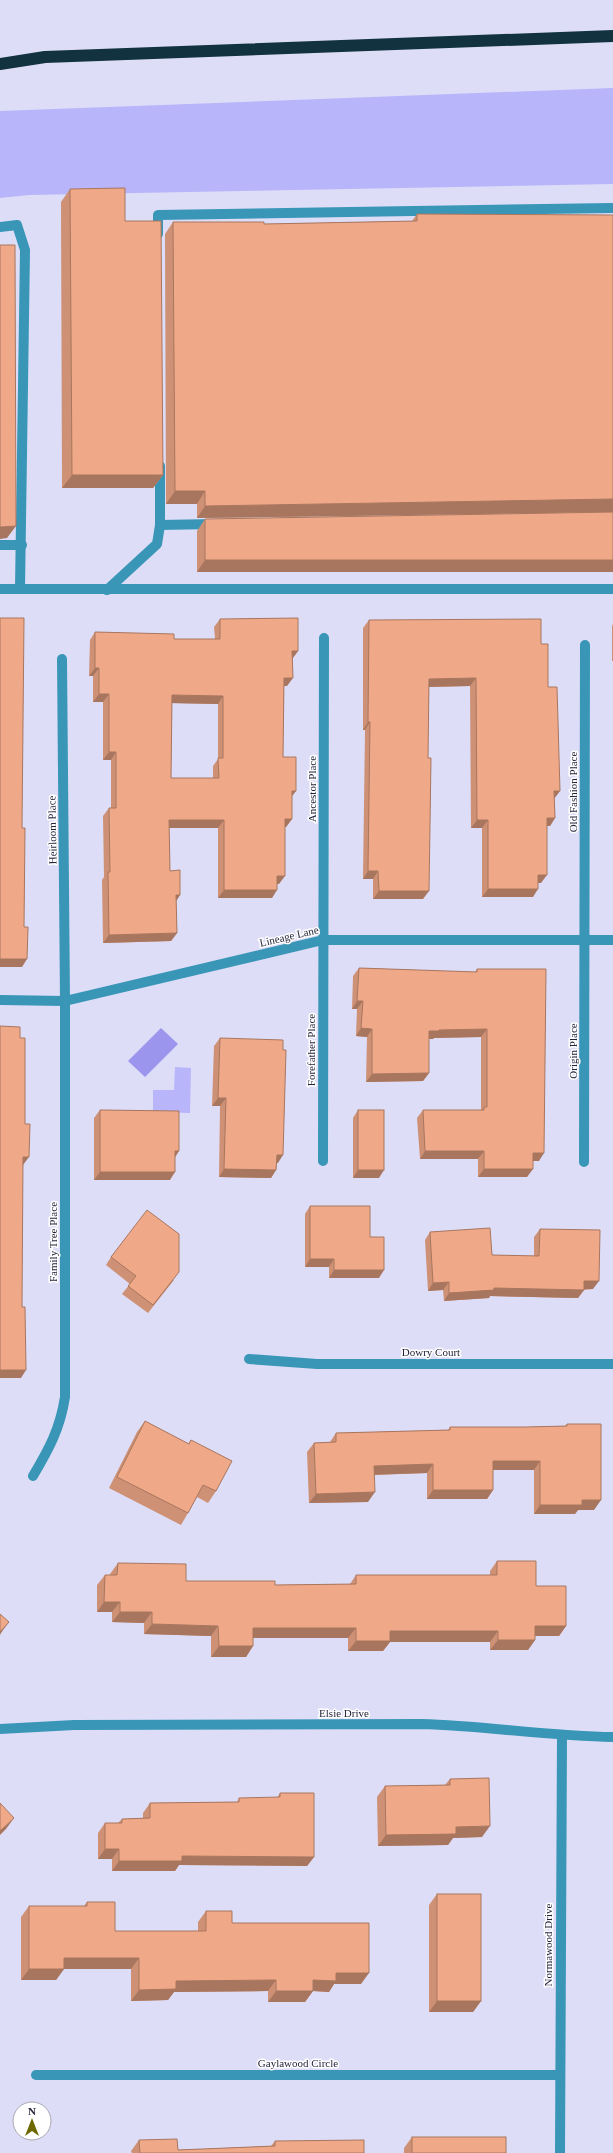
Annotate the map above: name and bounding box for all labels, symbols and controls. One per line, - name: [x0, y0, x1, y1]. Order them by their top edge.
- street label: Old Fashion Place: [567, 752, 579, 832]
- street label: Ancestor Place: [306, 756, 318, 822]
- street label: Heirloom Place: [45, 795, 59, 864]
- street label: Lineage Lane: [258, 923, 320, 949]
- street label: Forefather Place: [305, 1014, 317, 1086]
- street label: Origin Place: [567, 1023, 579, 1079]
- street label: Family Tree Place: [47, 1202, 59, 1282]
- street label: Dowry Court: [402, 1346, 460, 1358]
- street label: Elsie Drive: [319, 1707, 369, 1719]
- street label: Normawood Drive: [542, 1903, 554, 1986]
- street label: Gaylawood Circle: [258, 2057, 338, 2069]
- north arrow: [12, 2101, 52, 2141]
- text: N: [28, 2105, 36, 2117]

